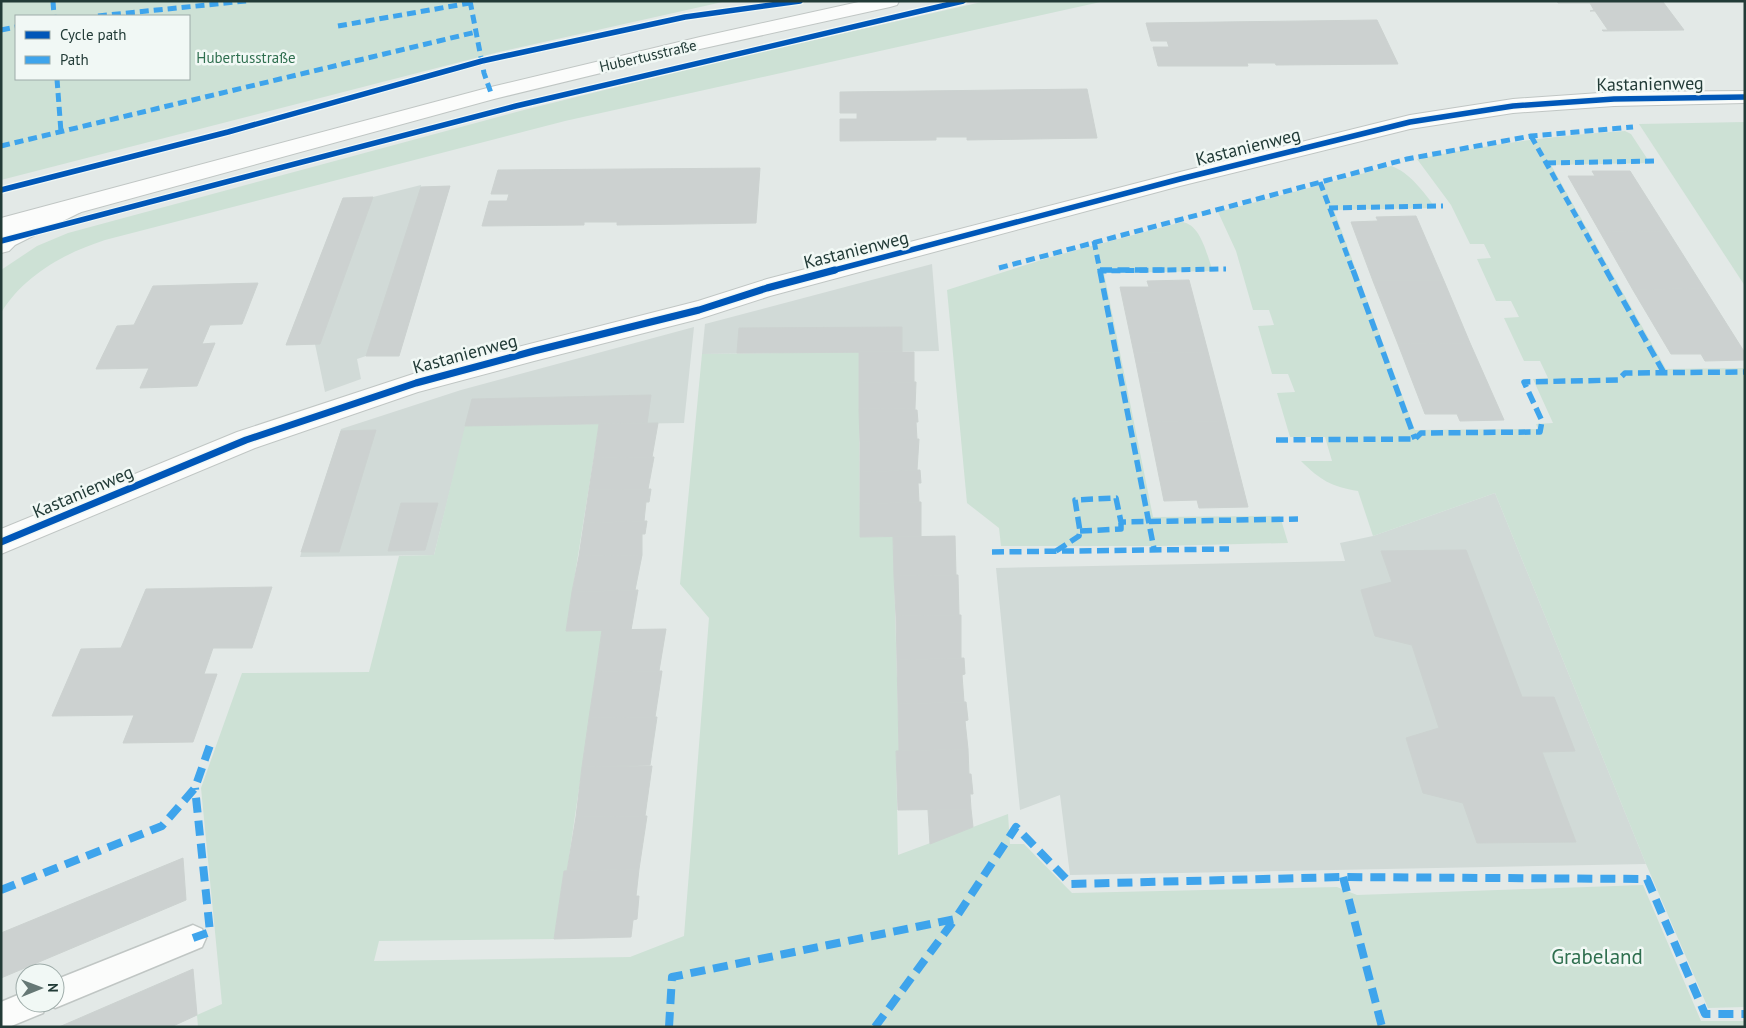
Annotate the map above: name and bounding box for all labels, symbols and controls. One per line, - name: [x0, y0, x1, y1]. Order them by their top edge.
- legend: [15, 15, 190, 80]
- text: Cycle path: [60, 25, 126, 44]
- street label: Hubertusstraße: [597, 35, 698, 76]
- park label: Hubertusstraße: [196, 48, 296, 67]
- text: Path: [60, 50, 89, 69]
- street label: Kastanienweg: [1596, 71, 1704, 96]
- street label: Kastanienweg: [1193, 122, 1303, 171]
- street label: Kastanienweg: [801, 225, 911, 274]
- street label: Kastanienweg: [410, 329, 520, 379]
- street label: Kastanienweg: [29, 460, 137, 523]
- park label: Grabeland: [1551, 943, 1643, 970]
- north arrow: [15, 963, 65, 1013]
- text: N: [44, 983, 62, 993]

